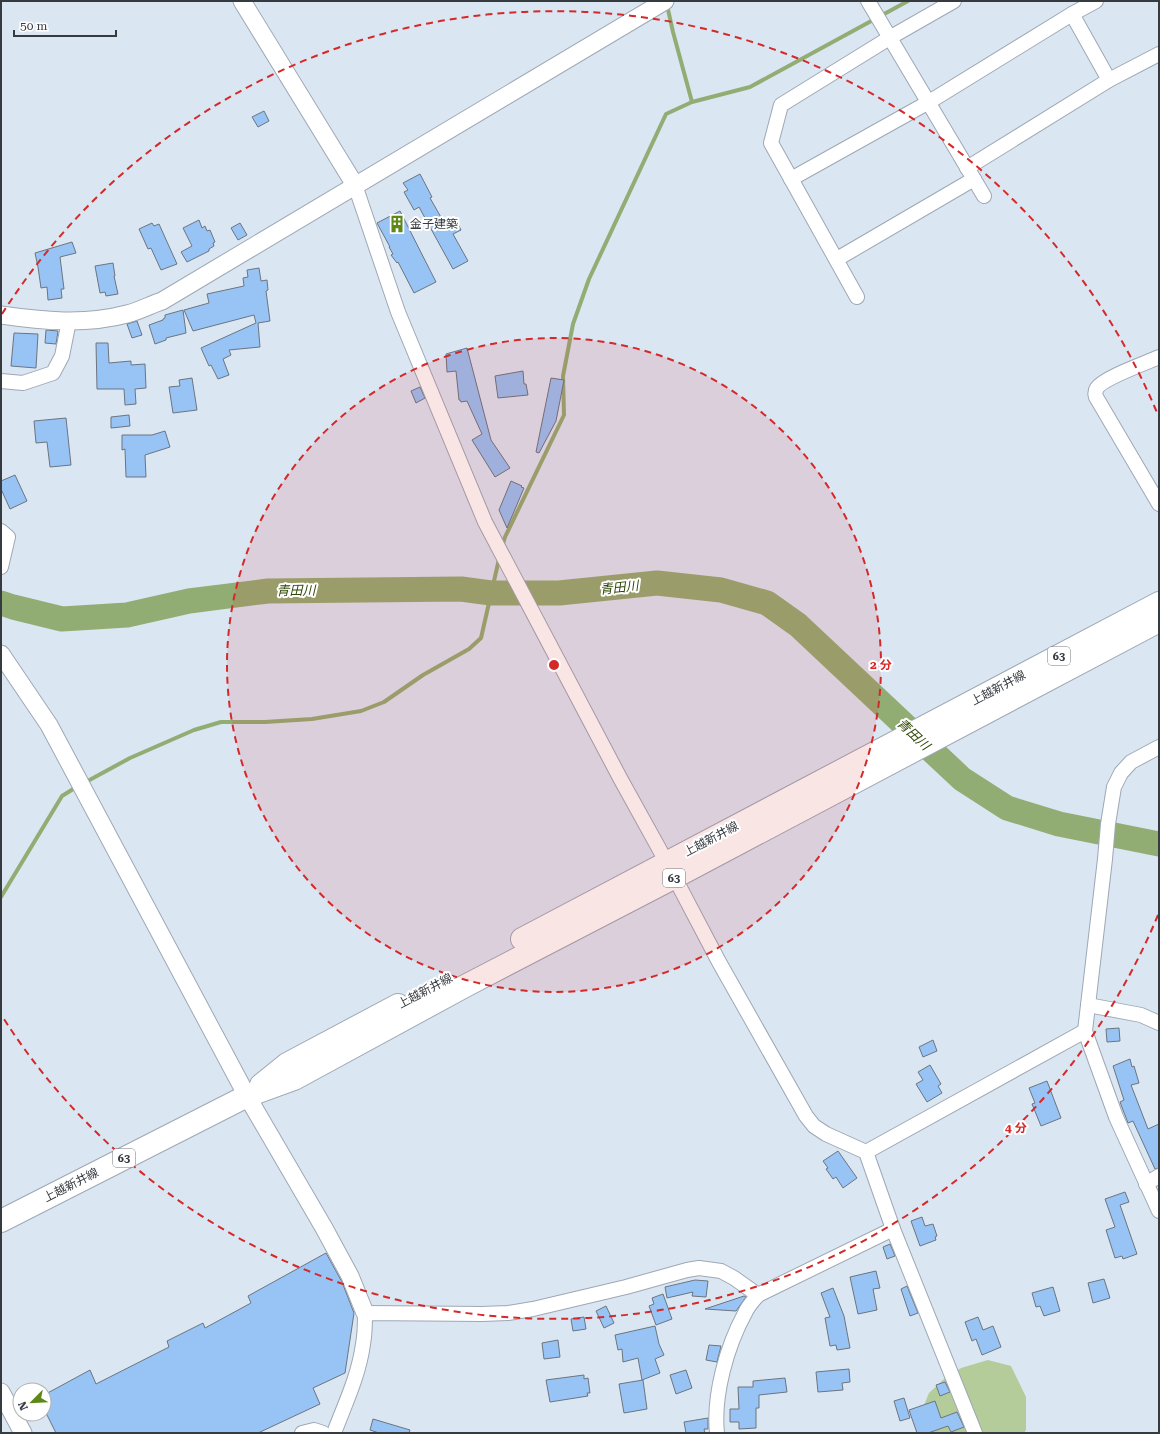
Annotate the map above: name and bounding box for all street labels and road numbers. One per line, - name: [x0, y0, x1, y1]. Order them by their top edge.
- road number: 63: [1048, 647, 1070, 665]
- street label: 上越新井線: [968, 668, 1028, 708]
- street label: 上越新井線: [681, 819, 741, 859]
- road number: 63: [663, 869, 685, 887]
- street label: 上越新井線: [395, 971, 455, 1011]
- road number: 63: [113, 1149, 135, 1167]
- street label: 上越新井線: [41, 1165, 101, 1205]

